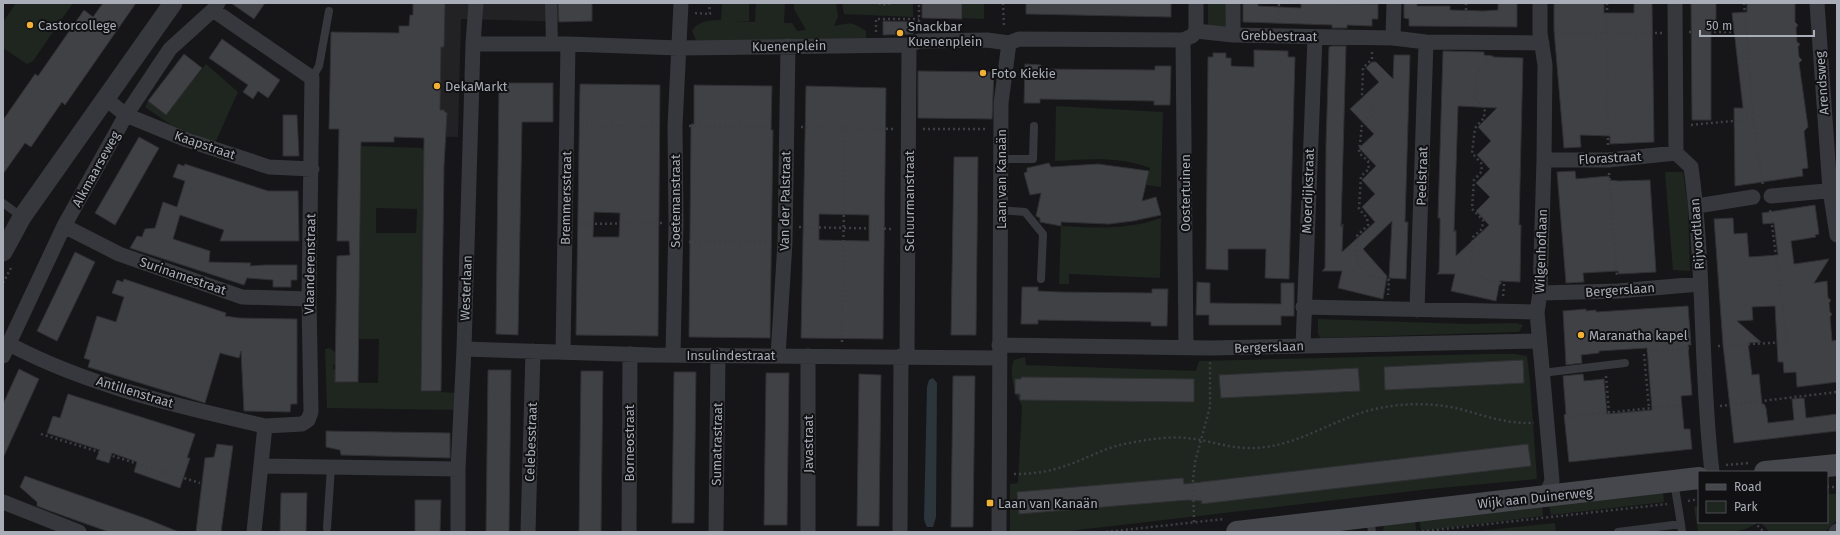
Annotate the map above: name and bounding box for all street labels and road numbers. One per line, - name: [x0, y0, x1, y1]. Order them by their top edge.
- street label: Grebbestraat: [1241, 28, 1318, 44]
- street label: Kuenenplein: [752, 38, 826, 54]
- street label: Arendsweg: [1812, 50, 1832, 115]
- street label: Alkmaarseweg: [69, 128, 123, 209]
- street label: Kaapstraat: [173, 128, 238, 163]
- street label: Laan van Kanaän: [994, 129, 1009, 229]
- street label: Peelstraat: [1413, 146, 1431, 206]
- street label: Moerdijkstraat: [1299, 148, 1317, 234]
- street label: Florastraat: [1578, 149, 1642, 167]
- street label: Schuurmanstraat: [902, 150, 917, 252]
- street label: Bremmersstraat: [558, 151, 574, 245]
- street label: Van der Palstraat: [777, 151, 793, 251]
- street label: Soetemanstraat: [668, 154, 683, 248]
- street label: Oostertuinen: [1178, 154, 1193, 232]
- street label: Rijvordtlaan: [1687, 198, 1707, 270]
- street label: Wilgenhoflaan: [1532, 209, 1550, 293]
- street label: Vlaanderenstraat: [302, 213, 318, 315]
- street label: Surinamestraat: [138, 254, 228, 298]
- street label: Westerlaan: [457, 255, 475, 321]
- street label: Bergerslaan: [1585, 280, 1655, 300]
- street label: Bergerslaan: [1234, 338, 1304, 356]
- street label: Insulindestraat: [686, 348, 776, 363]
- street label: Antillenstraat: [95, 373, 176, 411]
- street label: Celebesstraat: [522, 402, 540, 482]
- street label: Sumatrastraat: [709, 402, 725, 486]
- street label: Borneostraat: [622, 404, 637, 481]
- street label: Javastraat: [801, 415, 816, 473]
- street label: Wijk aan Duinerweg: [1477, 484, 1594, 512]

